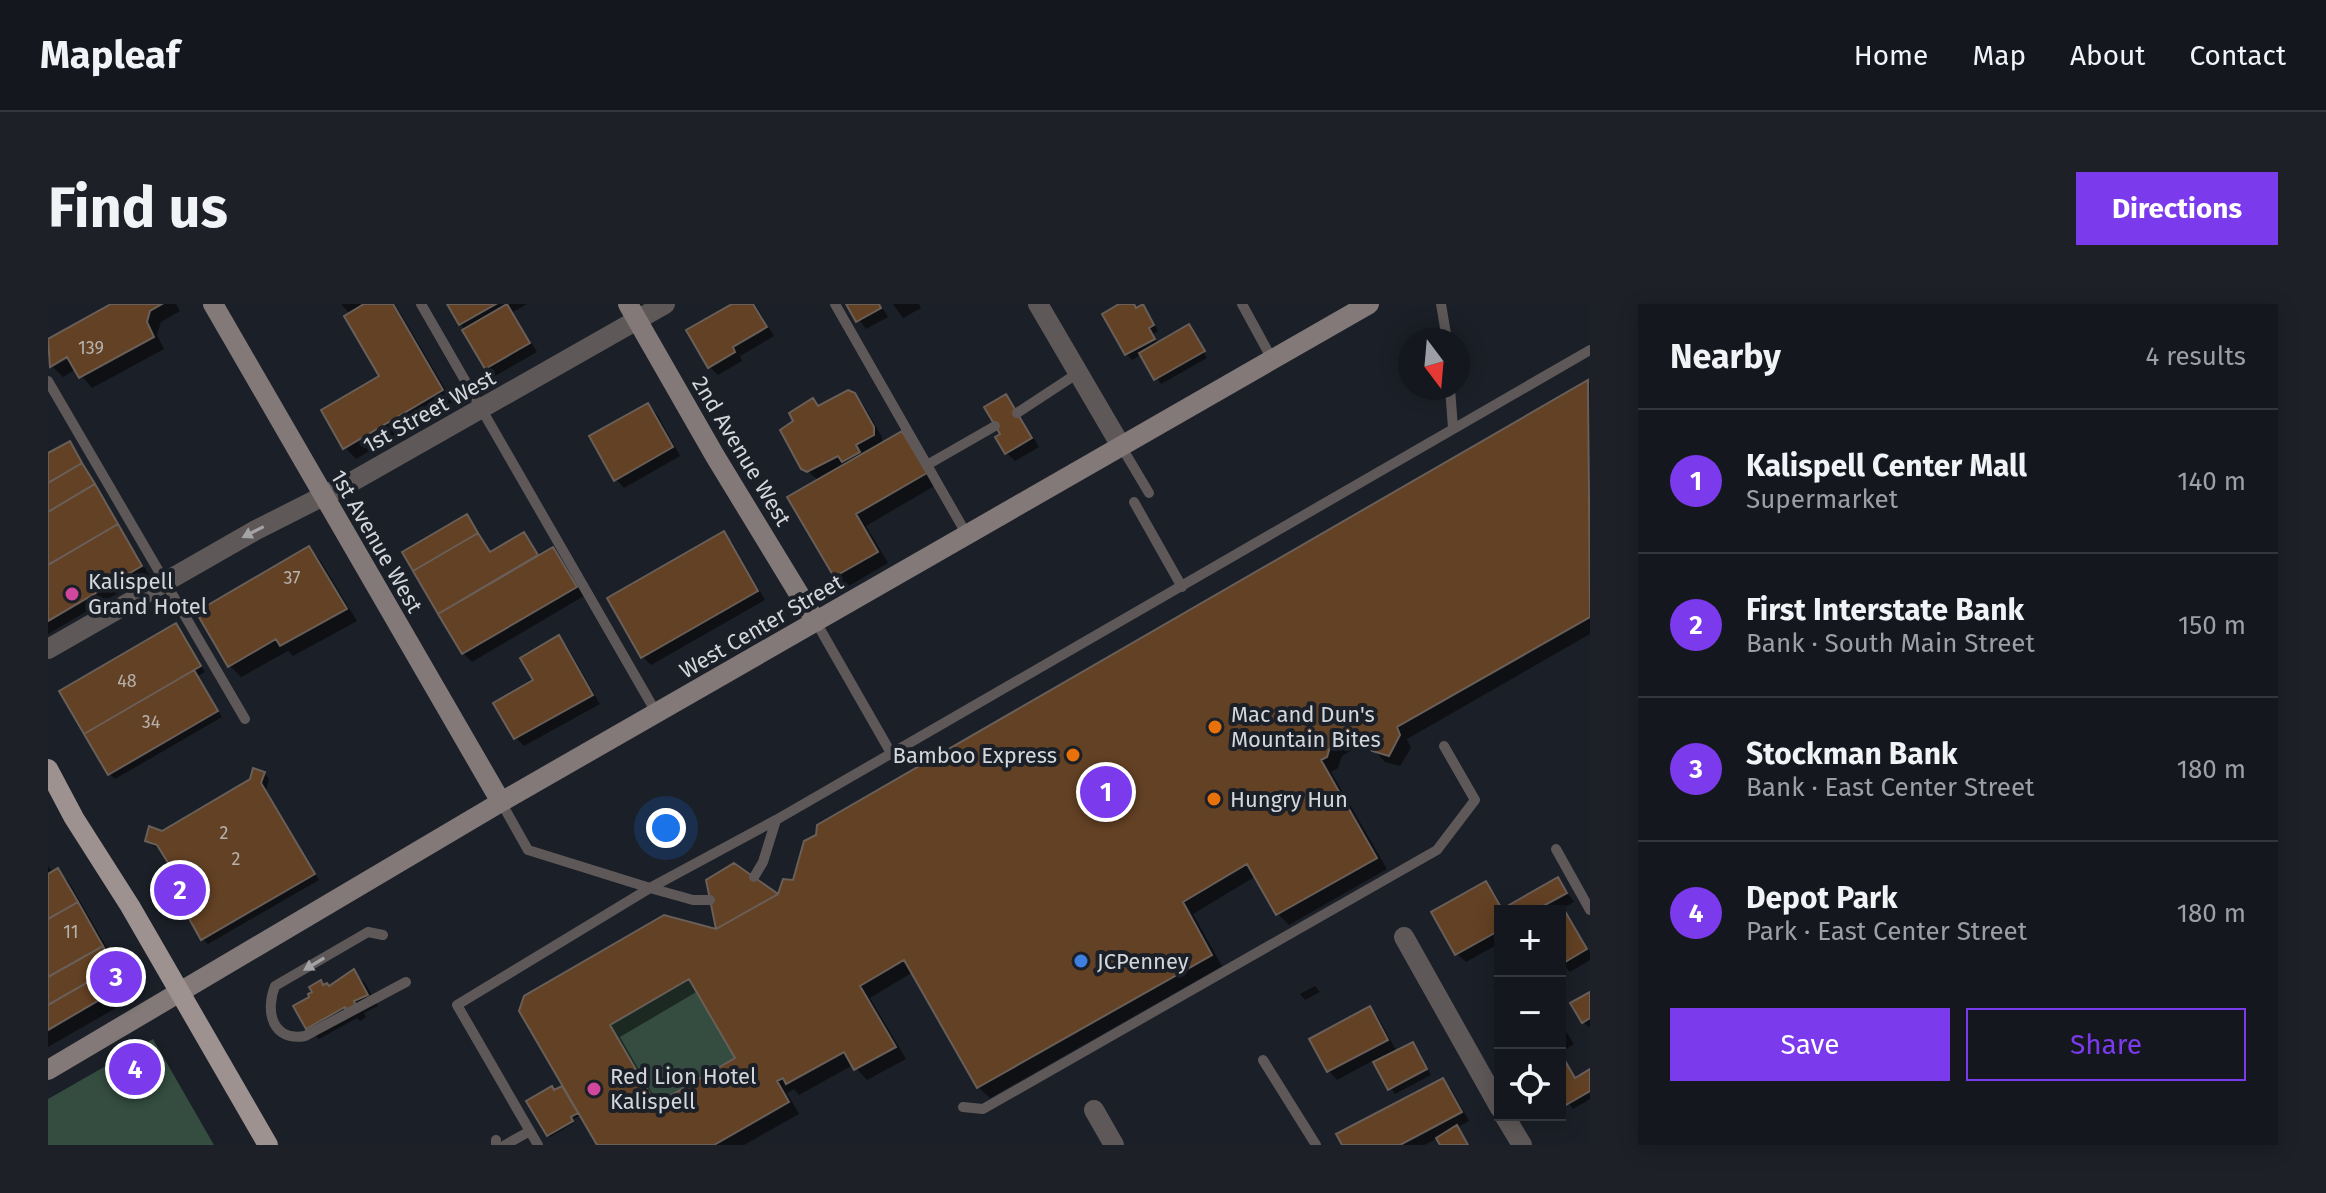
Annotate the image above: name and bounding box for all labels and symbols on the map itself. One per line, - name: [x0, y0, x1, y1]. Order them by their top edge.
- north arrow: [1398, 328, 1470, 400]
- house number: 139: [78, 337, 104, 359]
- street label: 1st Street West: [358, 364, 500, 459]
- street label: 2nd Avenue West: [686, 372, 797, 531]
- street label: 1st Avenue West: [325, 465, 428, 618]
- one-way arrow: [242, 525, 265, 539]
- house number: 37: [284, 567, 300, 589]
- place label: Kalispell Grand Hotel: [88, 568, 207, 620]
- street label: West Center Street: [675, 569, 848, 684]
- marker: Kalispell Grand Hotel: [63, 585, 81, 603]
- house number: 48: [117, 670, 137, 692]
- place label: Mac and Dun's Mountain Bites: [1231, 701, 1381, 753]
- house number: 34: [142, 711, 161, 733]
- marker: Mac and Dun's Mountain Bites: [1206, 718, 1224, 736]
- place label: Bamboo Express: [893, 742, 1057, 769]
- marker: Bamboo Express: [1064, 746, 1082, 764]
- pin: 1: [1080, 762, 1132, 822]
- place label: Hungry Hun: [1230, 786, 1348, 813]
- marker: Hungry Hun: [1205, 790, 1223, 808]
- your location: [646, 808, 686, 848]
- house number: 2: [220, 822, 229, 844]
- house number: 2: [232, 848, 241, 870]
- pin: 2: [154, 860, 206, 920]
- house number: 11: [63, 921, 79, 943]
- pin: 3: [90, 947, 142, 1007]
- place label: JCPenney: [1097, 948, 1189, 975]
- marker: JCPenney: [1072, 952, 1090, 970]
- one-way arrow: [303, 956, 325, 970]
- pin: 4: [109, 1039, 161, 1099]
- place label: Red Lion Hotel Kalispell: [610, 1063, 757, 1115]
- marker: Red Lion Hotel Kalispell: [585, 1080, 603, 1098]

